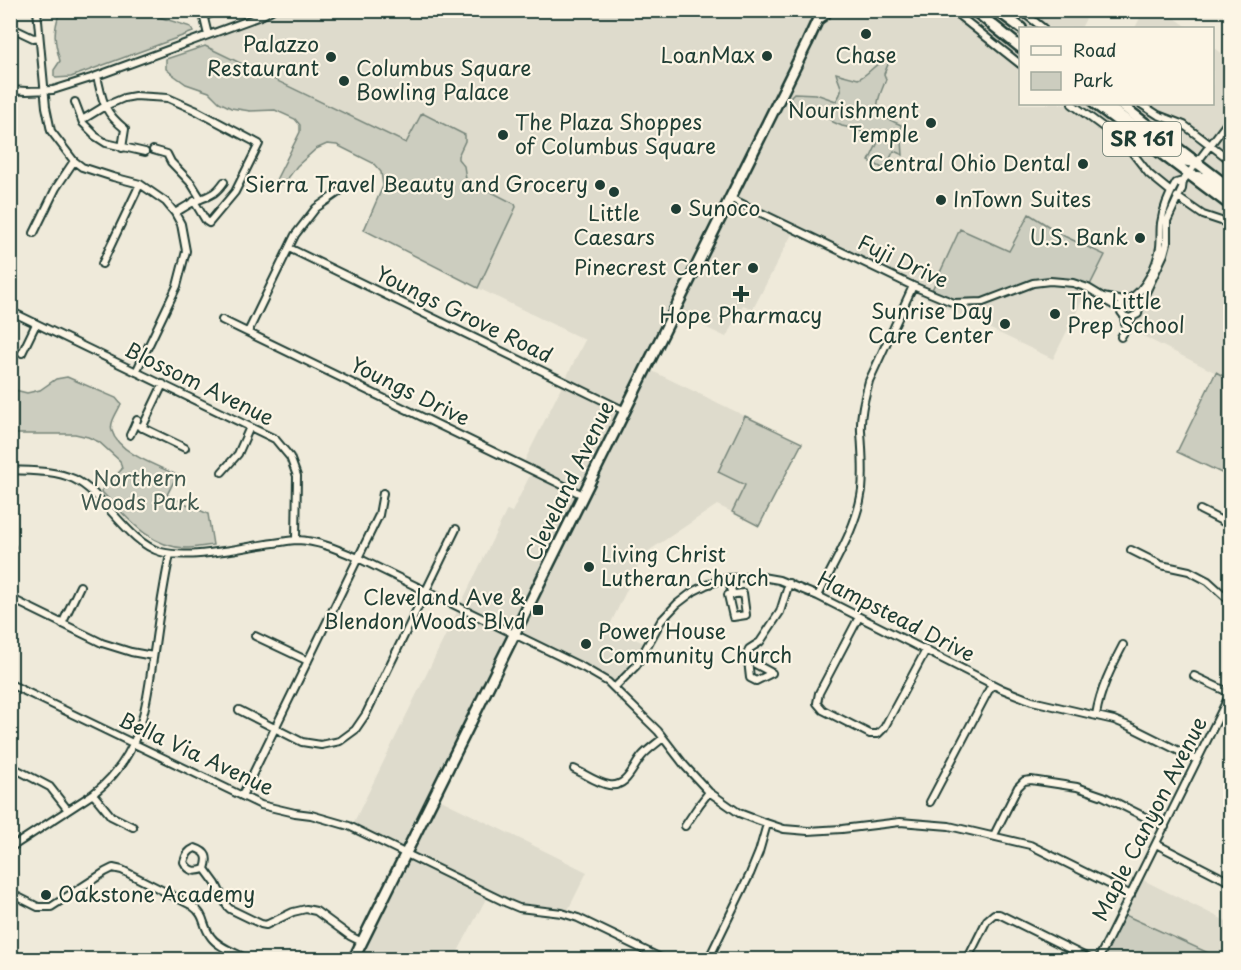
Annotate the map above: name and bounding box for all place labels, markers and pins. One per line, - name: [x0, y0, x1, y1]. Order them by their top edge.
- place label: Palazzo Restaurant: [207, 27, 319, 83]
- marker: Chase: [859, 27, 873, 41]
- place label: LoanMax: [661, 38, 755, 70]
- place label: Chase: [835, 38, 897, 70]
- marker: LoanMax: [760, 49, 774, 63]
- marker: Palazzo Restaurant: [324, 50, 338, 64]
- place label: Columbus Square Bowling Palace: [356, 51, 532, 107]
- marker: Columbus Square Bowling Palace: [337, 74, 351, 88]
- place label: Nourishment Temple: [788, 93, 919, 149]
- place label: The Plaza Shoppes of Columbus Square: [515, 105, 716, 161]
- marker: Nourishment Temple: [924, 116, 938, 130]
- marker: The Plaza Shoppes of Columbus Square: [496, 128, 510, 142]
- place label: Central Ohio Dental: [868, 146, 1071, 178]
- marker: Central Ohio Dental: [1076, 157, 1090, 171]
- place label: Sierra Travel Beauty and Grocery: [245, 167, 588, 199]
- marker: Sierra Travel Beauty and Grocery: [593, 178, 607, 192]
- place label: InTown Suites: [953, 182, 1091, 214]
- marker: Little Caesars: [607, 185, 621, 199]
- place label: Sunoco: [688, 191, 760, 223]
- marker: InTown Suites: [934, 193, 948, 207]
- place label: Little Caesars: [573, 196, 655, 252]
- marker: Sunoco: [669, 202, 683, 216]
- place label: U.S. Bank: [1029, 220, 1128, 252]
- marker: U.S. Bank: [1133, 231, 1147, 245]
- place label: Pinecrest Center: [574, 250, 741, 282]
- marker: Pinecrest Center: [746, 261, 760, 275]
- place label: The Little Prep School: [1067, 284, 1185, 340]
- marker: Hope Pharmacy: [734, 287, 748, 301]
- place label: Sunrise Day Care Center: [868, 294, 993, 350]
- place label: Hope Pharmacy: [660, 298, 822, 330]
- marker: The Little Prep School: [1048, 307, 1062, 321]
- marker: Sunrise Day Care Center: [998, 317, 1012, 331]
- place label: Living Christ Lutheran Church: [601, 537, 769, 593]
- marker: Living Christ Lutheran Church: [582, 560, 596, 574]
- place label: Cleveland Ave & Blendon Woods Blvd: [323, 580, 526, 636]
- marker: Cleveland Ave & Blendon Woods Blvd: [531, 603, 545, 617]
- place label: Power House Community Church: [598, 614, 792, 670]
- marker: Power House Community Church: [579, 637, 593, 651]
- place label: Oakstone Academy: [58, 877, 255, 909]
- marker: Oakstone Academy: [39, 888, 53, 902]

